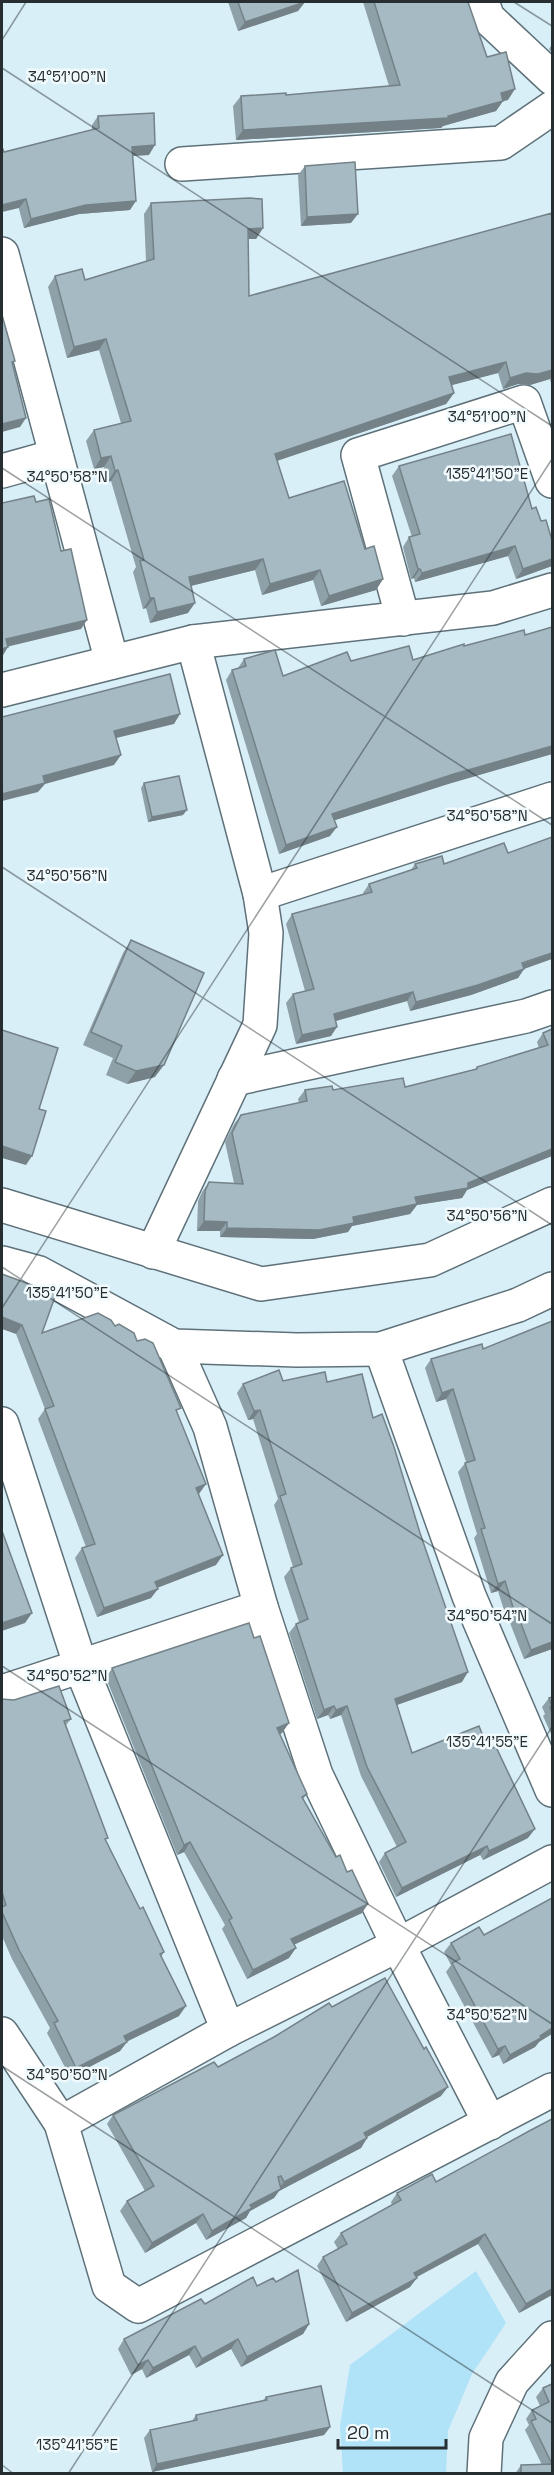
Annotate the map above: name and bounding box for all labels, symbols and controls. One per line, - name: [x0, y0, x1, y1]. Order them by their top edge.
- text: 34°51'00"N: [28, 67, 106, 86]
- text: 34°51'00"N: [448, 407, 526, 426]
- text: 135°41'50"E: [446, 464, 528, 483]
- text: 34°50'58"N: [26, 467, 108, 486]
- text: 34°50'58"N: [446, 806, 528, 825]
- text: 34°50'56"N: [26, 866, 108, 885]
- text: 34°50'56"N: [446, 1206, 528, 1225]
- text: 135°41'50"E: [26, 1283, 108, 1302]
- text: 34°50'54"N: [447, 1606, 527, 1625]
- text: 34°50'52"N: [27, 1666, 107, 1685]
- text: 135°41'55"E: [446, 1732, 528, 1751]
- text: 34°50'52"N: [447, 2005, 527, 2024]
- text: 34°50'50"N: [26, 2065, 108, 2084]
- scale bar: [338, 2412, 446, 2450]
- text: 20 m: [347, 2421, 390, 2444]
- text: 135°41'55"E: [36, 2435, 118, 2454]

